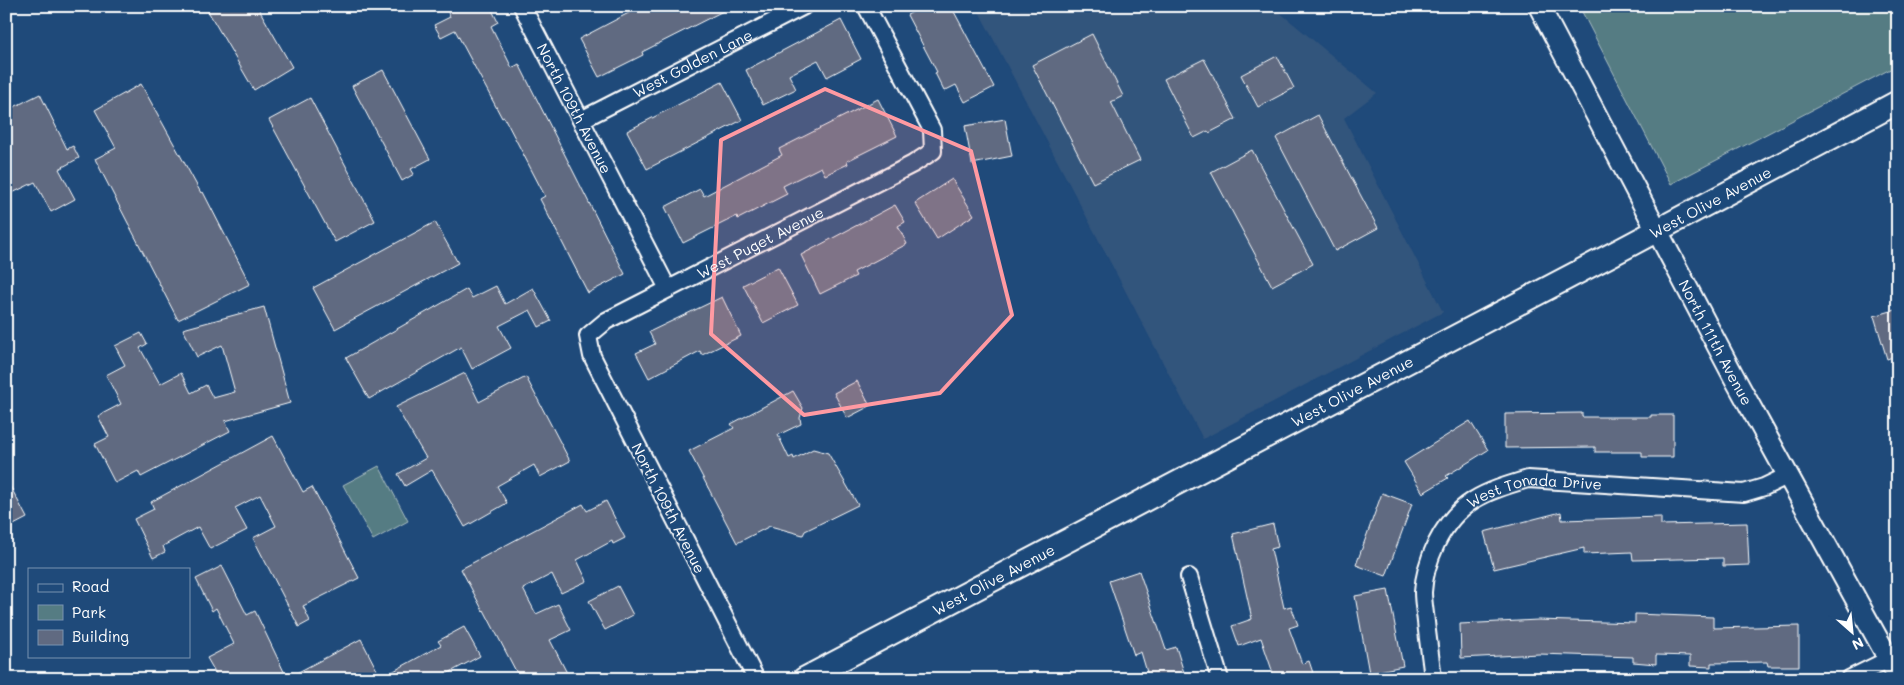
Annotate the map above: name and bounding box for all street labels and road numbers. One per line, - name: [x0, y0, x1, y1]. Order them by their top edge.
- street label: West Golden Lane: [629, 24, 756, 102]
- street label: North 109th Avenue: [533, 40, 617, 177]
- street label: West Olive Avenue: [1646, 161, 1775, 243]
- street label: West Puget Avenue: [693, 202, 827, 283]
- street label: North 111th Avenue: [1675, 276, 1757, 409]
- street label: West Olive Avenue: [1287, 351, 1417, 431]
- street label: North 109th Avenue: [627, 439, 711, 577]
- street label: West Tonada Drive: [1462, 469, 1603, 512]
- street label: West Olive Avenue: [929, 539, 1058, 620]

